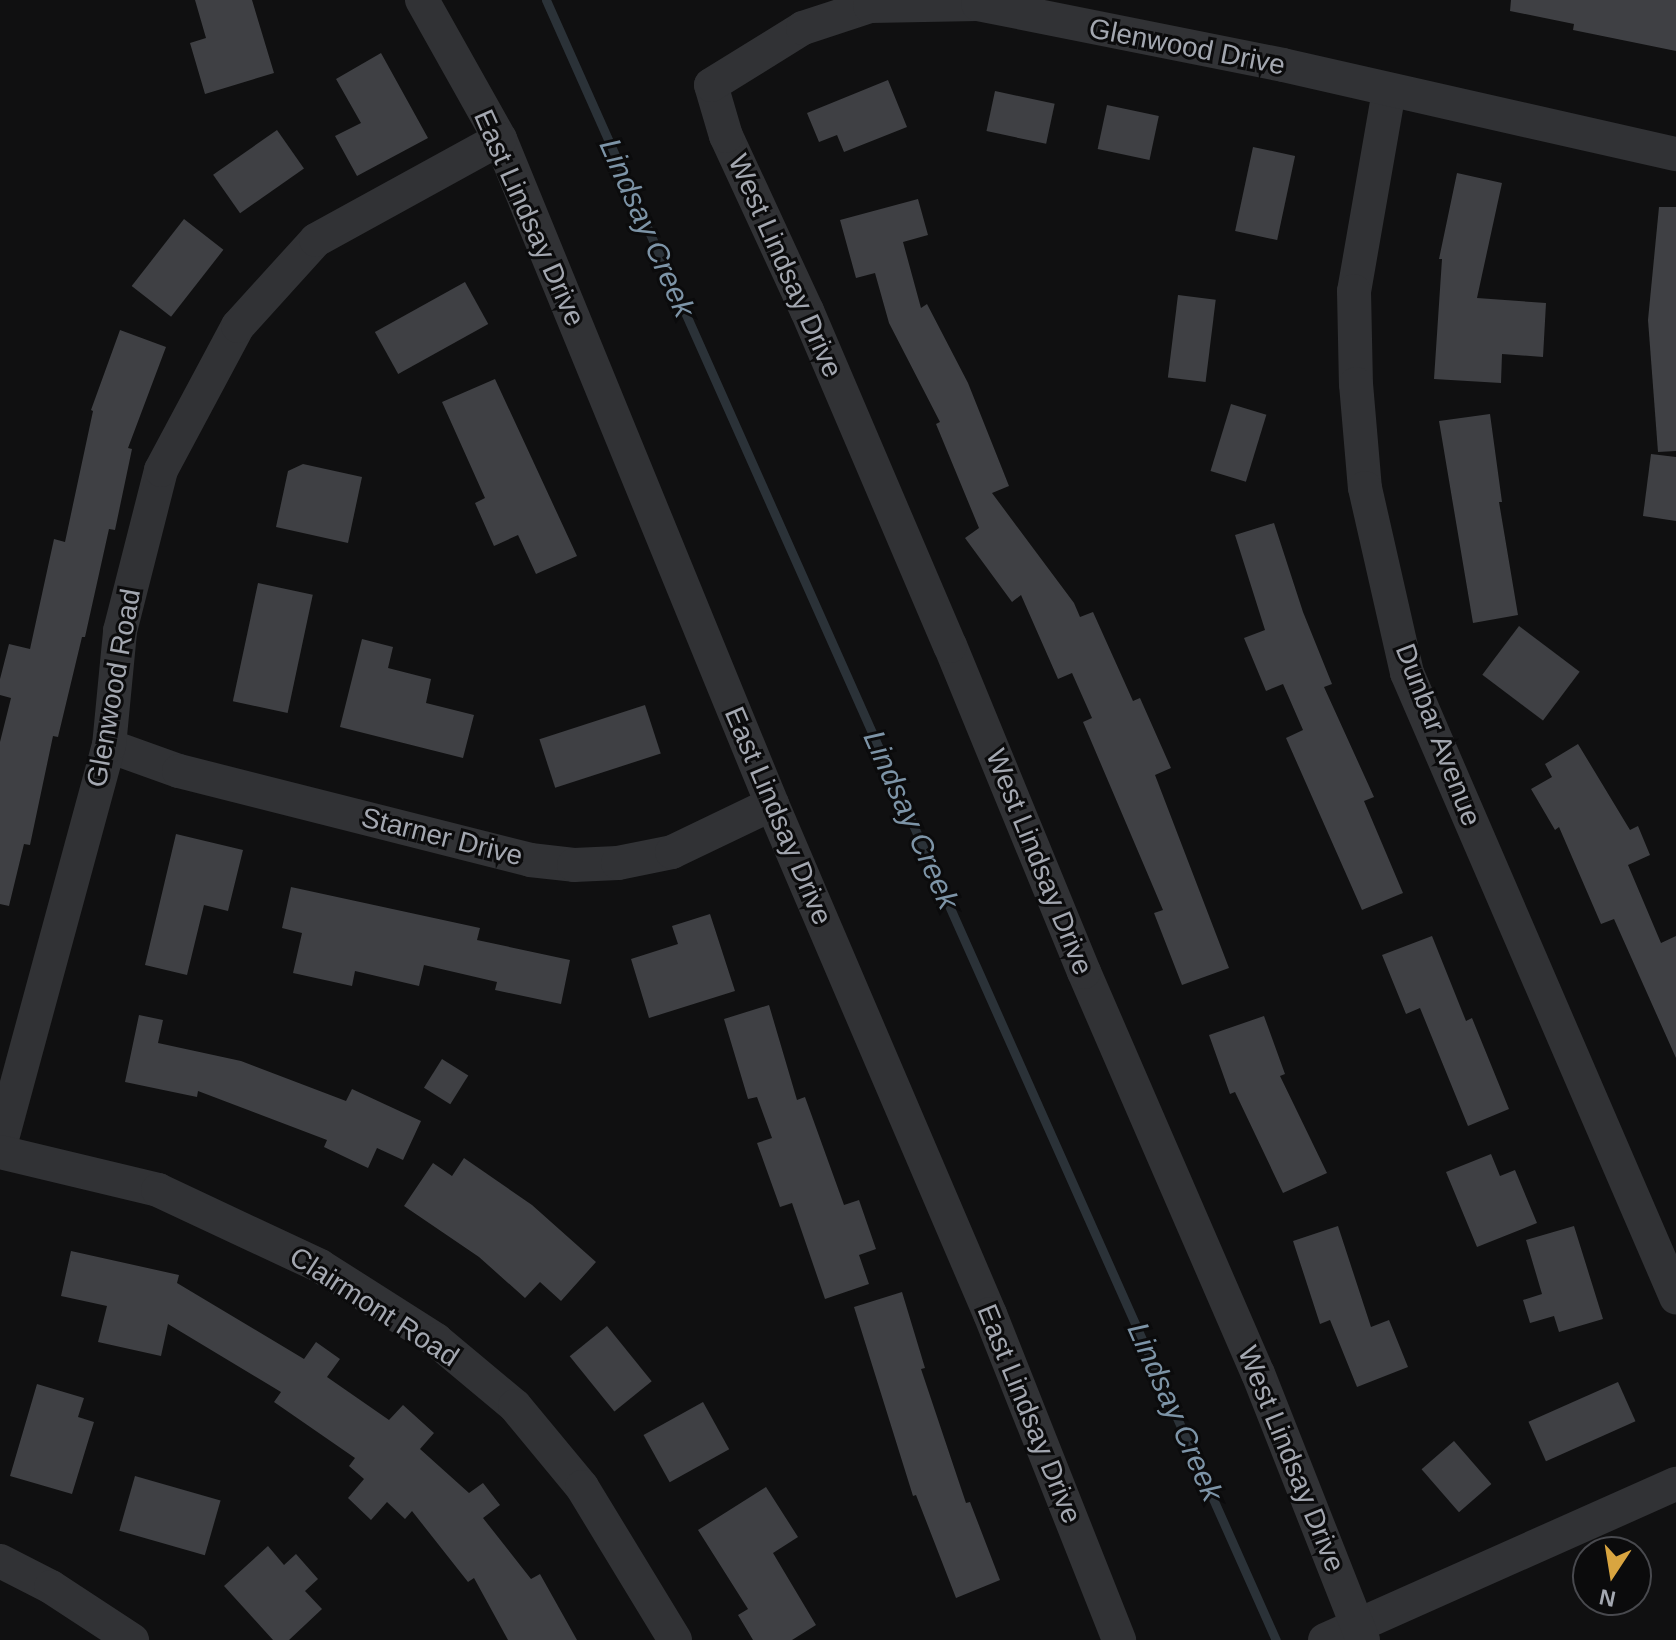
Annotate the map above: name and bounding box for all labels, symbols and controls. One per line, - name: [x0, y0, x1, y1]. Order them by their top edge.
- street label: Glenwood Drive: [1086, 12, 1288, 82]
- street label: East Lindsay Drive: [466, 105, 592, 331]
- water label: Lindsay Creek: [592, 133, 702, 323]
- street label: West Lindsay Drive: [721, 149, 849, 383]
- street label: Glenwood Road: [80, 586, 148, 790]
- street label: Dunbar Avenue: [1388, 638, 1488, 832]
- street label: East Lindsay Drive: [717, 702, 839, 930]
- water label: Lindsay Creek: [856, 725, 966, 915]
- street label: West Lindsay Drive: [978, 744, 1100, 980]
- street label: Starner Drive: [358, 801, 526, 873]
- street label: Clairmont Road: [283, 1240, 465, 1374]
- street label: East Lindsay Drive: [970, 1299, 1088, 1529]
- water label: Lindsay Creek: [1120, 1317, 1230, 1507]
- street label: West Lindsay Drive: [1230, 1341, 1352, 1577]
- north arrow: [1572, 1536, 1652, 1616]
- text: N: [1597, 1584, 1618, 1612]

